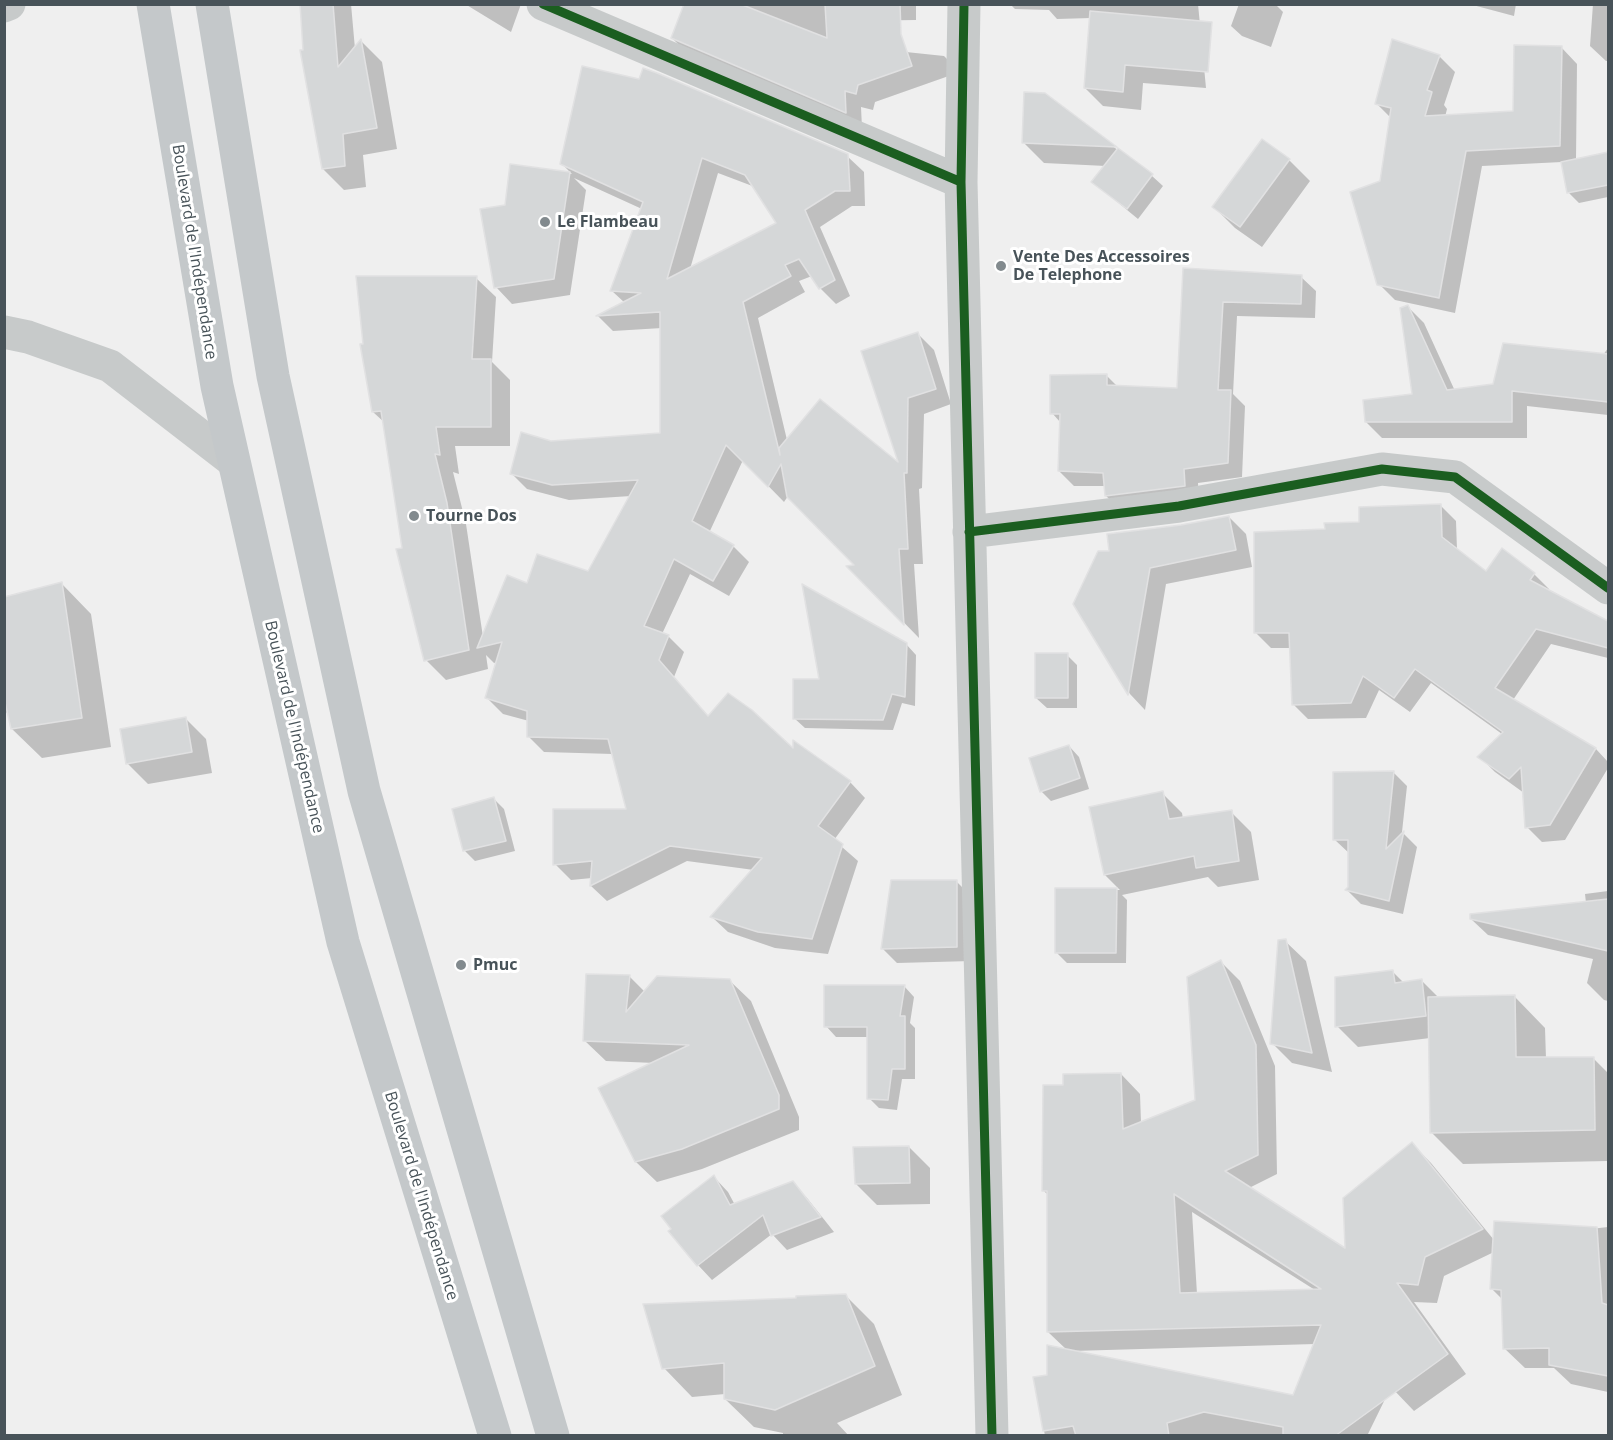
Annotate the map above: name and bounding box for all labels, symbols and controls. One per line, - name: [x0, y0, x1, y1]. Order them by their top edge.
- street label: Boulevard de l'Indépendance: [168, 143, 220, 361]
- place label: Le Flambeau: [557, 212, 658, 232]
- marker: Le Flambeau: [538, 215, 552, 229]
- place label: Vente Des Accessoires De Telephone: [1013, 247, 1190, 285]
- marker: Vente Des Accessoires De Telephone: [994, 259, 1008, 273]
- place label: Tourne Dos: [426, 506, 517, 526]
- marker: Tourne Dos: [407, 509, 421, 523]
- street label: Boulevard de l'Indépendance: [260, 619, 328, 835]
- place label: Pmuc: [473, 955, 518, 975]
- marker: Pmuc: [454, 958, 468, 972]
- street label: Boulevard de l'Indépendance: [380, 1089, 462, 1303]

